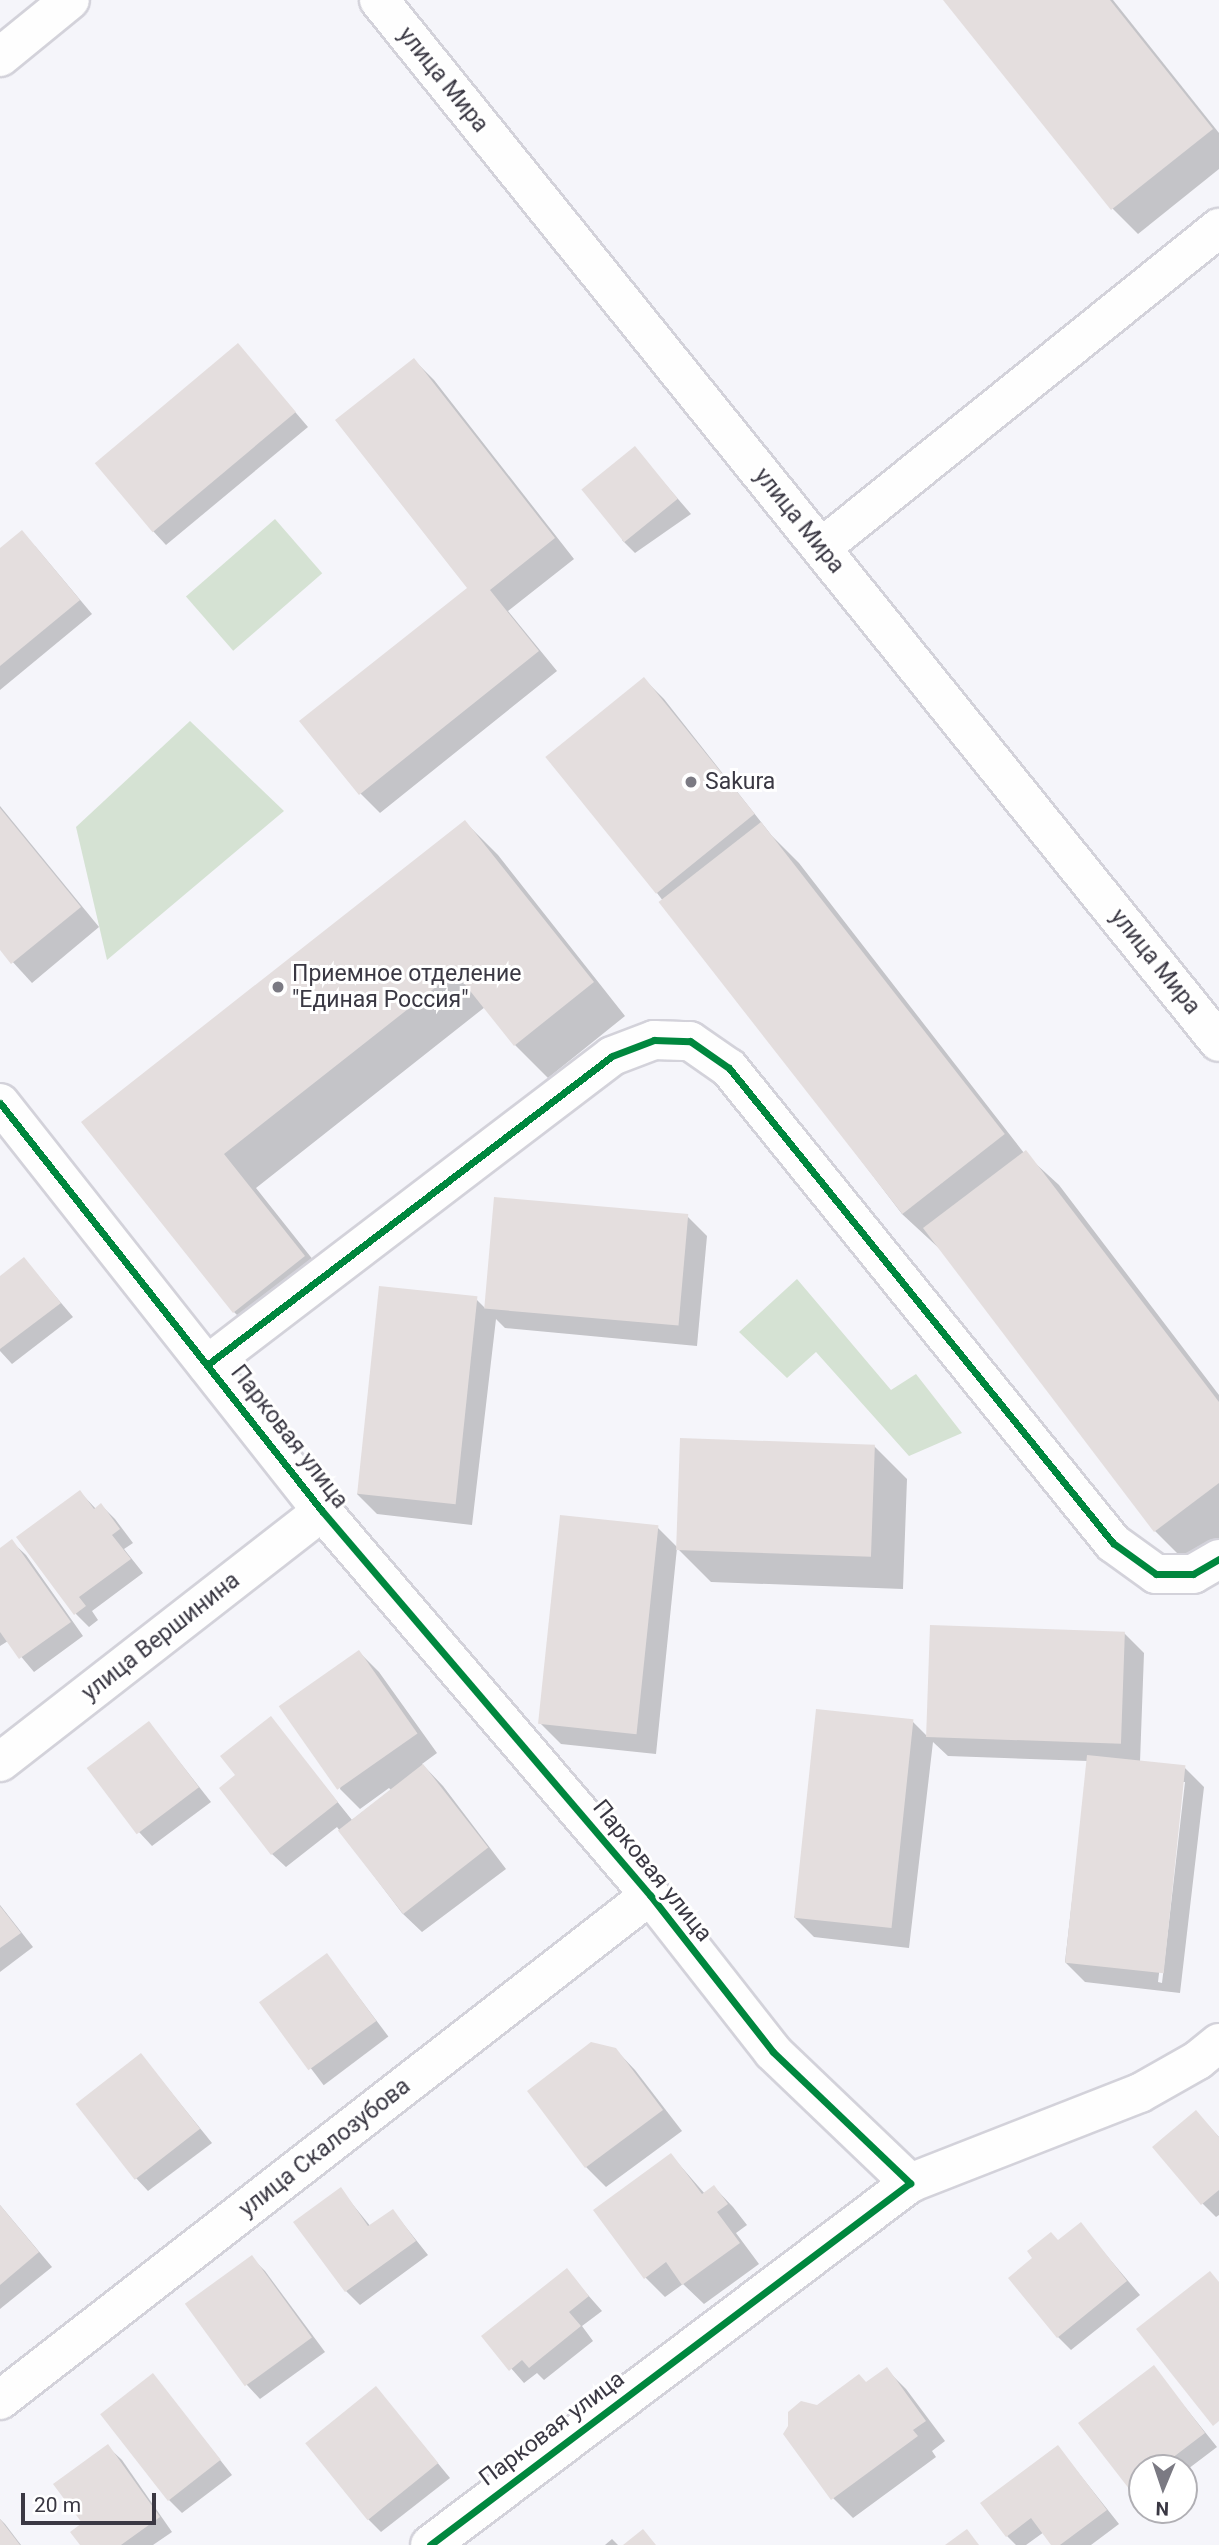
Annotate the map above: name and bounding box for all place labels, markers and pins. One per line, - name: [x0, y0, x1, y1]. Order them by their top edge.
- place label: Sakura: [705, 768, 775, 796]
- marker: Sakura: [683, 774, 699, 790]
- place label: Приемное отделение "Единая Россия": [292, 960, 521, 1014]
- marker: Приемное отделение "Единая Россия": [270, 979, 286, 995]

